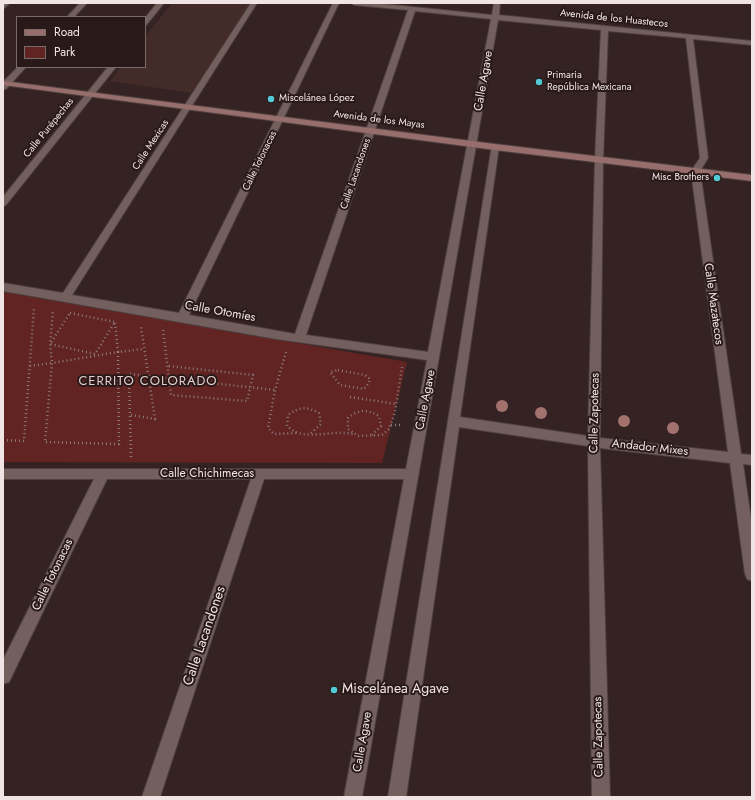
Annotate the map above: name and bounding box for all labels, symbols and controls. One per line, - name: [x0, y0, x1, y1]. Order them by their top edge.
- street label: Avenida de los Huastecos: [559, 7, 669, 31]
- legend: [16, 16, 146, 68]
- text: Road: [54, 23, 80, 41]
- text: Park: [54, 43, 75, 61]
- street label: Calle Agave: [472, 50, 496, 112]
- place label: Primaria República Mexicana: [547, 70, 631, 94]
- marker: Primaria República Mexicana: [534, 77, 544, 87]
- place label: Miscelánea López: [279, 93, 354, 105]
- marker: Miscelánea López: [266, 94, 276, 104]
- street label: Calle Purépechas: [21, 96, 77, 160]
- street label: Avenida de los Mayas: [333, 108, 425, 132]
- street label: Calle Mexicas: [130, 117, 172, 173]
- street label: Calle Totonacas: [240, 129, 280, 193]
- street label: Calle Lacandones: [338, 137, 374, 211]
- place label: Misc Brothers: [652, 172, 709, 184]
- marker: Misc Brothers: [712, 173, 722, 183]
- street label: Calle Mazatecos: [700, 262, 726, 346]
- street label: Calle Otomíes: [183, 299, 257, 325]
- street label: Calle Agave: [413, 369, 439, 431]
- street label: Calle Zapotecas: [587, 373, 603, 453]
- district label: CERRITO COLORADO: [78, 374, 218, 390]
- street label: Andador Mixes: [611, 437, 689, 459]
- street label: Calle Chichimecas: [160, 467, 254, 481]
- street label: Calle Totonacas: [29, 537, 77, 613]
- street label: Calle Lacandones: [180, 584, 230, 688]
- place label: Miscelánea Agave: [342, 682, 449, 698]
- marker: Miscelánea Agave: [329, 685, 339, 695]
- street label: Calle Zapotecas: [591, 697, 607, 777]
- street label: Calle Agave: [351, 711, 375, 773]

